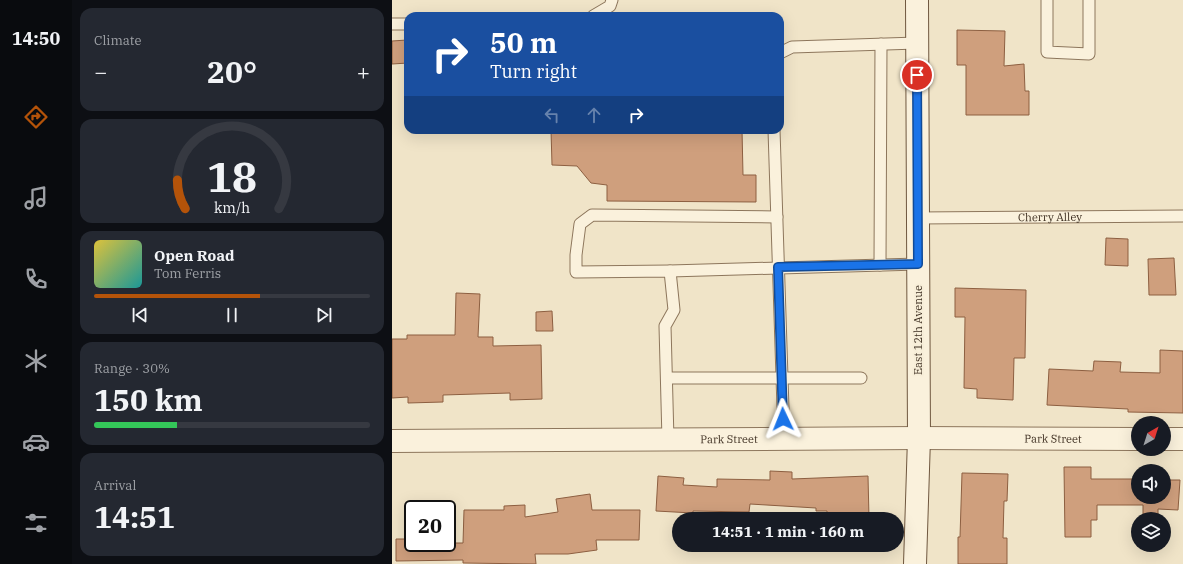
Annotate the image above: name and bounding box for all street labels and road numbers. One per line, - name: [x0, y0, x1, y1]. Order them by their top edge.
- street label: Cherry Alley: [1018, 210, 1082, 224]
- street label: East 12th Avenue: [911, 285, 925, 375]
- street label: Park Street: [1024, 431, 1082, 446]
- street label: Park Street: [700, 432, 758, 446]

